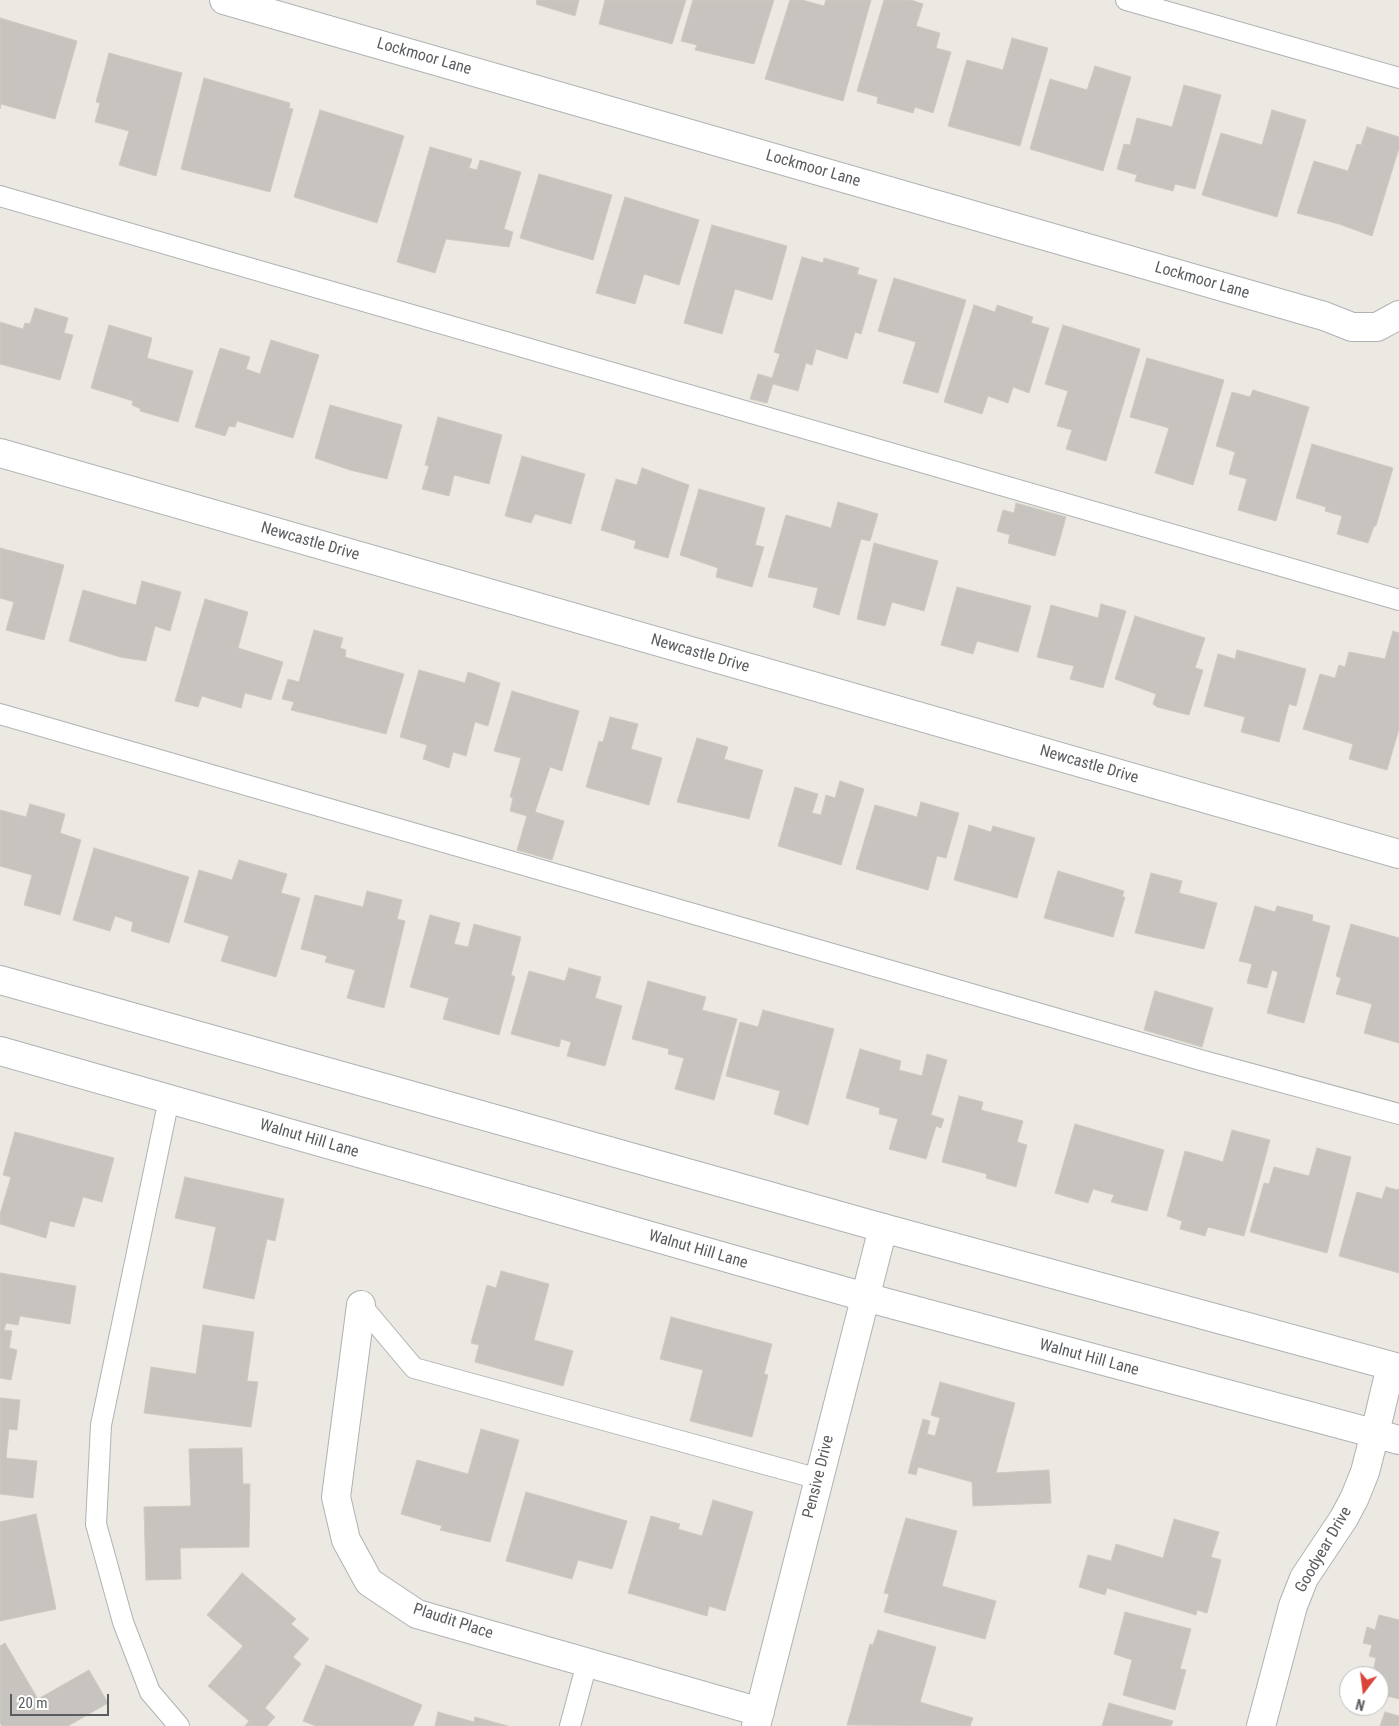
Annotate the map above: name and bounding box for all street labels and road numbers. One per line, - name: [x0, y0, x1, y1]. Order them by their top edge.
- street label: Lockmoor Lane: [375, 34, 473, 80]
- street label: Lockmoor Lane: [764, 146, 862, 192]
- street label: Lockmoor Lane: [1153, 258, 1251, 304]
- street label: Newcastle Drive: [258, 519, 362, 565]
- street label: Newcastle Drive: [648, 631, 752, 677]
- street label: Newcastle Drive: [1037, 742, 1141, 788]
- street label: Walnut Hill Lane: [257, 1116, 361, 1162]
- street label: Walnut Hill Lane: [646, 1227, 750, 1273]
- street label: Walnut Hill Lane: [1037, 1335, 1141, 1381]
- street label: Pensive Drive: [799, 1434, 839, 1520]
- street label: Goodyear Drive: [1292, 1504, 1356, 1596]
- street label: Plaudit Place: [411, 1600, 495, 1644]

